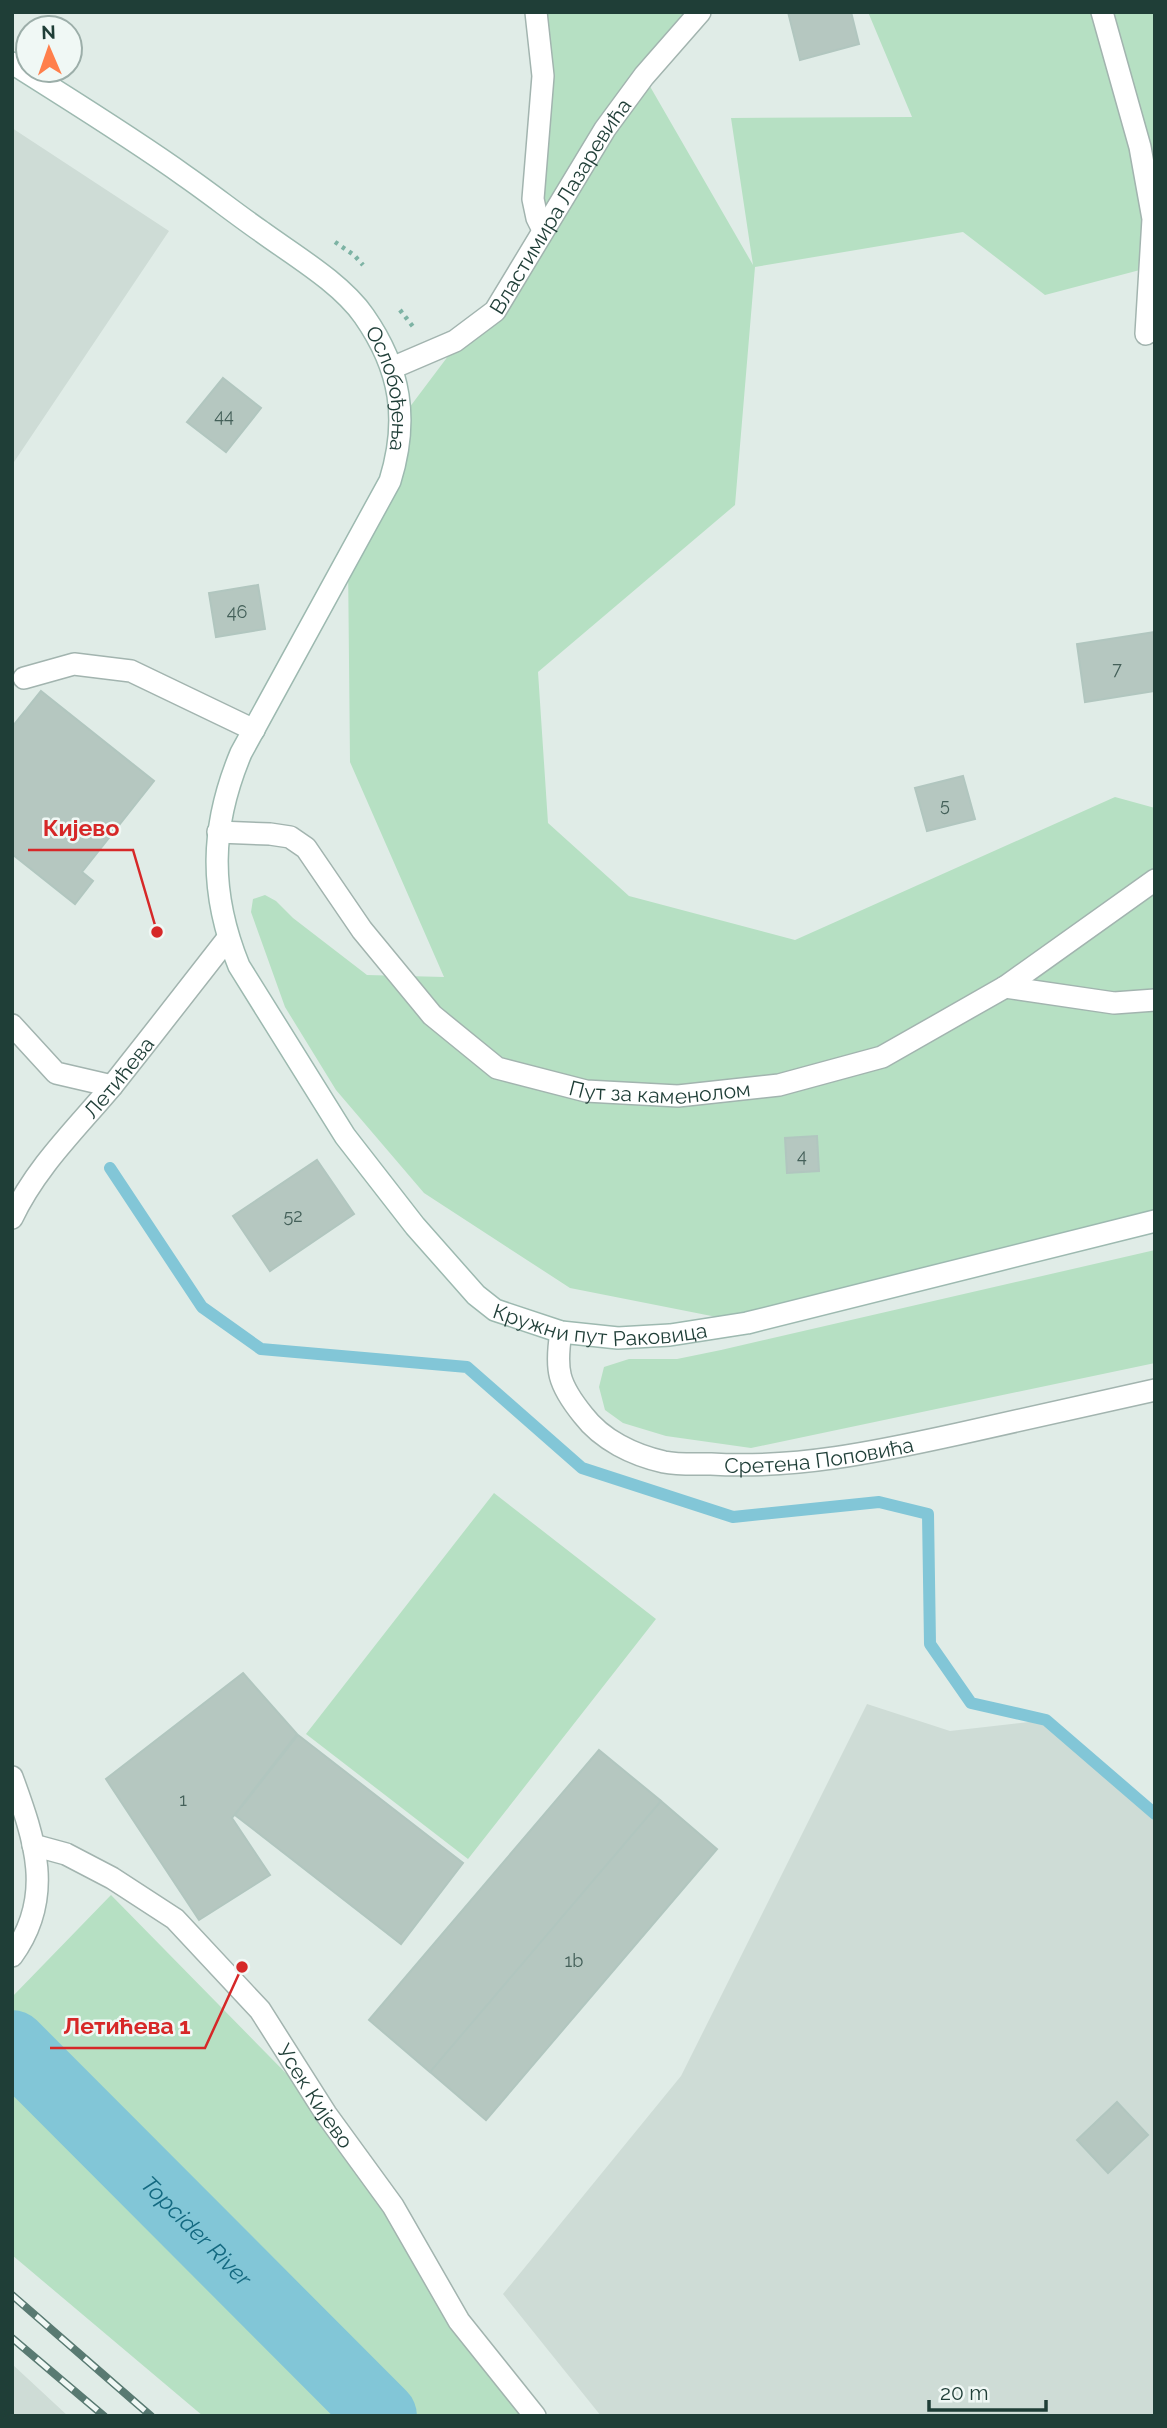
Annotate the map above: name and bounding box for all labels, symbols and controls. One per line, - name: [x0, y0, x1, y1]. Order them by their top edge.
- north arrow: [14, 14, 84, 84]
- text: N: [41, 21, 56, 43]
- street label: Властимира Лазаревића: [484, 93, 636, 318]
- street label: Ослобођења: [361, 321, 413, 453]
- house number: 44: [214, 405, 234, 426]
- house number: 46: [227, 601, 247, 622]
- house number: 7: [1112, 658, 1122, 679]
- house number: 5: [940, 794, 950, 815]
- callout: Кијево: [28, 806, 133, 850]
- text: Кијево: [43, 814, 119, 841]
- street label: Летићева: [78, 1032, 159, 1123]
- street label: Пут за каменолом: [567, 1075, 752, 1109]
- house number: 4: [797, 1145, 807, 1166]
- house number: 52: [283, 1205, 303, 1226]
- street label: Кружни пут Раковица: [490, 1298, 709, 1351]
- street label: Сретена Поповића: [724, 1431, 916, 1477]
- house number: 1: [179, 1789, 187, 1810]
- house number: 1b: [565, 1950, 583, 1971]
- callout: Летићева 1: [50, 2004, 205, 2048]
- text: Летићева 1: [63, 2012, 191, 2039]
- street label: Усек Кијево: [272, 2039, 359, 2153]
- water label: Topcider River: [136, 2170, 258, 2292]
- scale bar: [929, 2368, 1046, 2412]
- text: 20 m: [940, 2380, 988, 2405]

